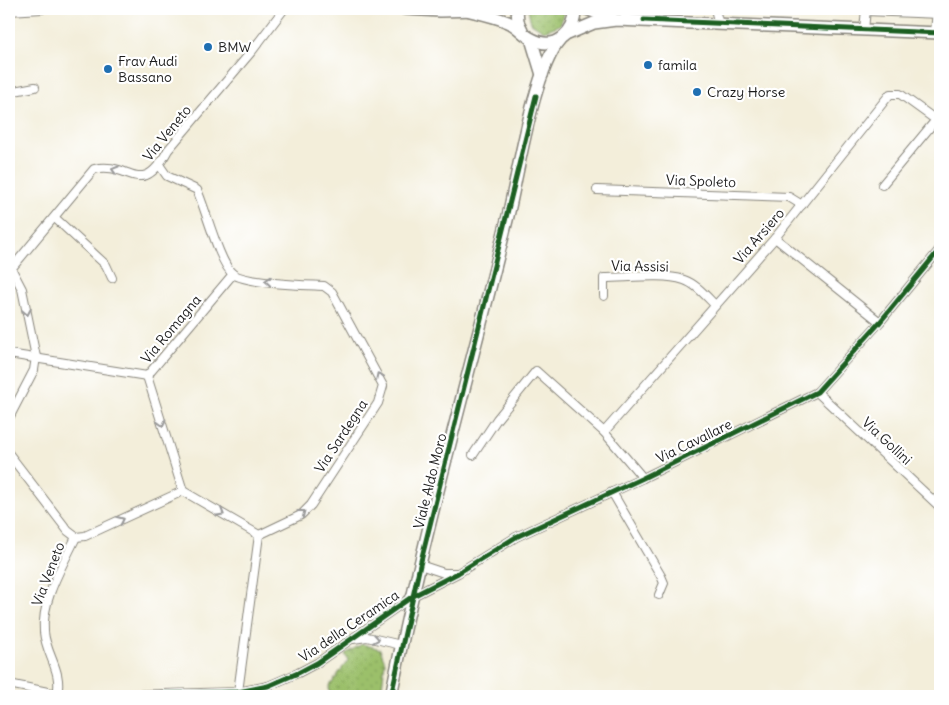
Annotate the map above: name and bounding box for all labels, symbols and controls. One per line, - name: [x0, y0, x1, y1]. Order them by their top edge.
- place label: BMW: [218, 38, 252, 56]
- marker: BMW: [202, 41, 214, 53]
- place label: Frav Audi Bassano: [118, 52, 178, 86]
- place label: famila: [658, 56, 697, 74]
- marker: famila: [642, 59, 654, 71]
- marker: Frav Audi Bassano: [102, 63, 114, 75]
- place label: Crazy Horse: [707, 83, 785, 101]
- marker: Crazy Horse: [691, 86, 703, 98]
- street label: Via Veneto: [139, 101, 195, 165]
- one-way arrow: [111, 166, 120, 176]
- street label: Via Spoleto: [666, 171, 736, 191]
- street label: Via Arsiero: [730, 204, 788, 268]
- street label: Via Assisi: [611, 256, 669, 276]
- one-way arrow: [264, 276, 272, 287]
- street label: Via Romagna: [137, 291, 205, 367]
- one-way arrow: [21, 308, 31, 316]
- one-way arrow: [375, 373, 385, 382]
- street label: Via Sardegna: [311, 396, 371, 476]
- street label: Via Gollini: [858, 413, 916, 469]
- street label: Via Cavallare: [653, 415, 735, 467]
- one-way arrow: [156, 418, 166, 426]
- street label: Viale Aldo Moro: [409, 431, 451, 531]
- one-way arrow: [216, 507, 225, 517]
- one-way arrow: [296, 510, 306, 519]
- one-way arrow: [116, 515, 125, 526]
- street label: Via Veneto: [28, 539, 68, 609]
- street label: Via della Ceramica: [296, 586, 402, 666]
- one-way arrow: [372, 633, 381, 644]

